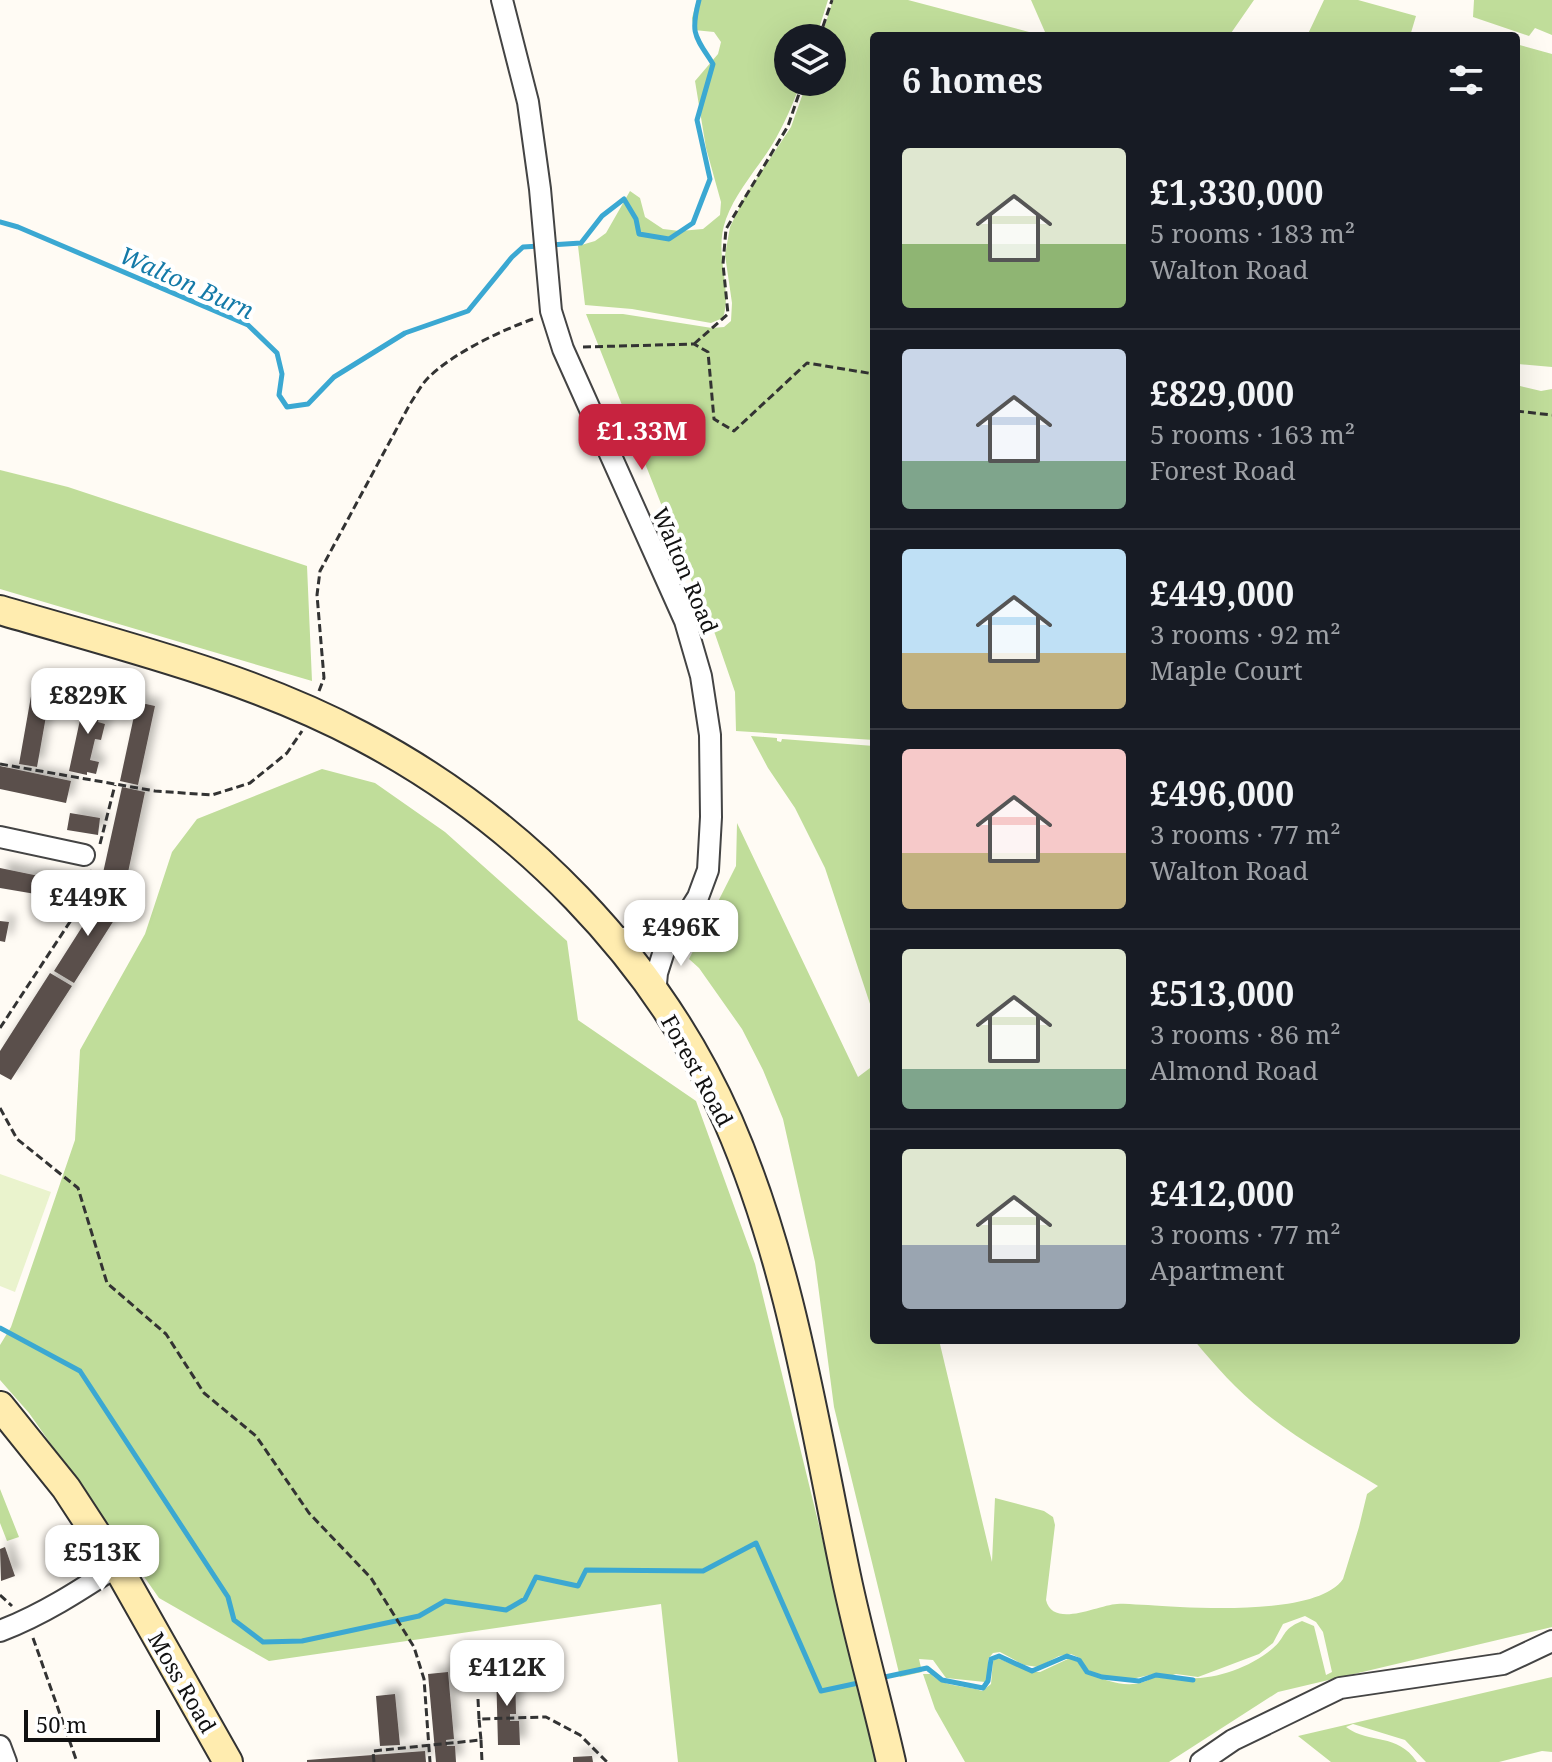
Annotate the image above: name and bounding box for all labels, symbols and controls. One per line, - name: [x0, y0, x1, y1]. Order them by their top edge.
- map controls: [774, 24, 846, 96]
- button: layers: [774, 24, 846, 96]
- text: 6 homes: [902, 57, 1043, 103]
- icon: filters: [1444, 58, 1488, 102]
- text: £1,330,000: [1150, 169, 1323, 215]
- icon: home: [966, 180, 1062, 276]
- text: 5 rooms · 183 m²: [1150, 215, 1355, 251]
- water label: Walton Burn: [115, 238, 259, 326]
- text: Walton Road: [1150, 251, 1308, 287]
- text: £829,000: [1150, 370, 1294, 416]
- icon: home: [966, 381, 1062, 477]
- pin: £1.33M: [577, 404, 707, 472]
- text: £1.33M: [596, 412, 688, 448]
- text: 5 rooms · 163 m²: [1150, 416, 1355, 452]
- text: Forest Road: [1150, 452, 1296, 488]
- street label: Walton Road: [646, 502, 726, 638]
- text: £449,000: [1150, 570, 1294, 616]
- icon: home: [966, 581, 1062, 677]
- text: 3 rooms · 92 m²: [1150, 616, 1341, 652]
- text: Maple Court: [1150, 652, 1303, 688]
- pin: £829K: [32, 668, 144, 736]
- text: £829K: [49, 676, 127, 712]
- text: £496,000: [1150, 770, 1294, 816]
- icon: home: [966, 781, 1062, 877]
- text: 3 rooms · 77 m²: [1150, 816, 1341, 852]
- text: Walton Road: [1150, 852, 1308, 888]
- pin: £449K: [32, 870, 144, 938]
- text: £449K: [49, 878, 127, 914]
- pin: £496K: [625, 900, 737, 968]
- text: £496K: [642, 908, 720, 944]
- text: £513,000: [1150, 970, 1294, 1016]
- icon: home: [966, 981, 1062, 1077]
- street label: Forest Road: [655, 1009, 741, 1132]
- text: 3 rooms · 86 m²: [1150, 1016, 1341, 1052]
- text: Almond Road: [1150, 1052, 1318, 1088]
- text: £412,000: [1150, 1170, 1294, 1216]
- icon: home: [966, 1181, 1062, 1277]
- text: 3 rooms · 77 m²: [1150, 1216, 1341, 1252]
- text: Apartment: [1150, 1252, 1285, 1288]
- pin: £513K: [46, 1525, 158, 1593]
- text: £513K: [63, 1533, 141, 1569]
- street label: Moss Road: [142, 1626, 224, 1738]
- pin: £412K: [451, 1640, 563, 1708]
- text: £412K: [468, 1648, 546, 1684]
- scale bar: [24, 1706, 160, 1742]
- text: 50 m: [36, 1709, 87, 1739]

